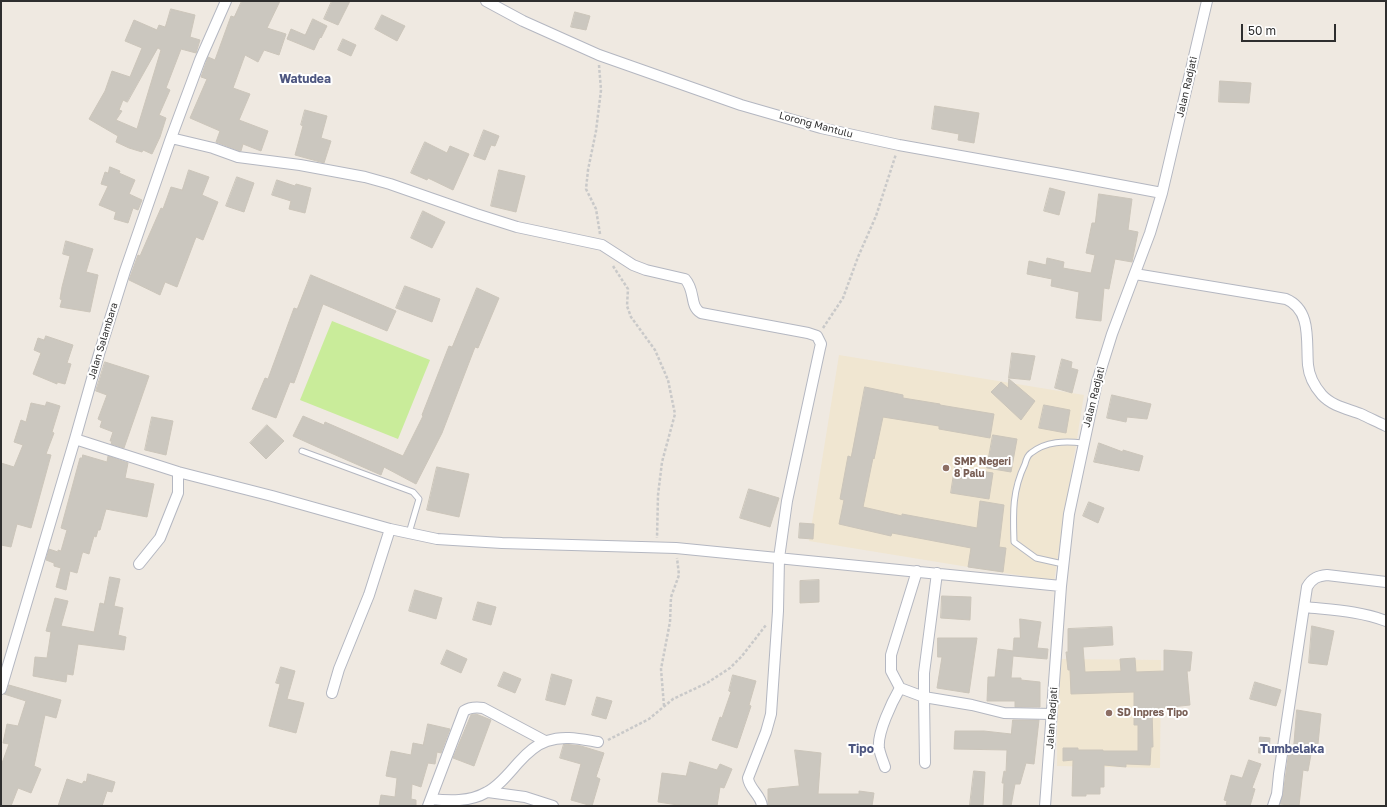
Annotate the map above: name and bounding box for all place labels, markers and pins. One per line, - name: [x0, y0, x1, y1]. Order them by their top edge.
- place label: SMP Negeri 8 Palu: [954, 456, 1011, 480]
- marker: SMP Negeri 8 Palu: [941, 463, 951, 473]
- place label: SD Inpres Tipo: [1117, 707, 1188, 719]
- marker: SD Inpres Tipo: [1104, 708, 1114, 718]

